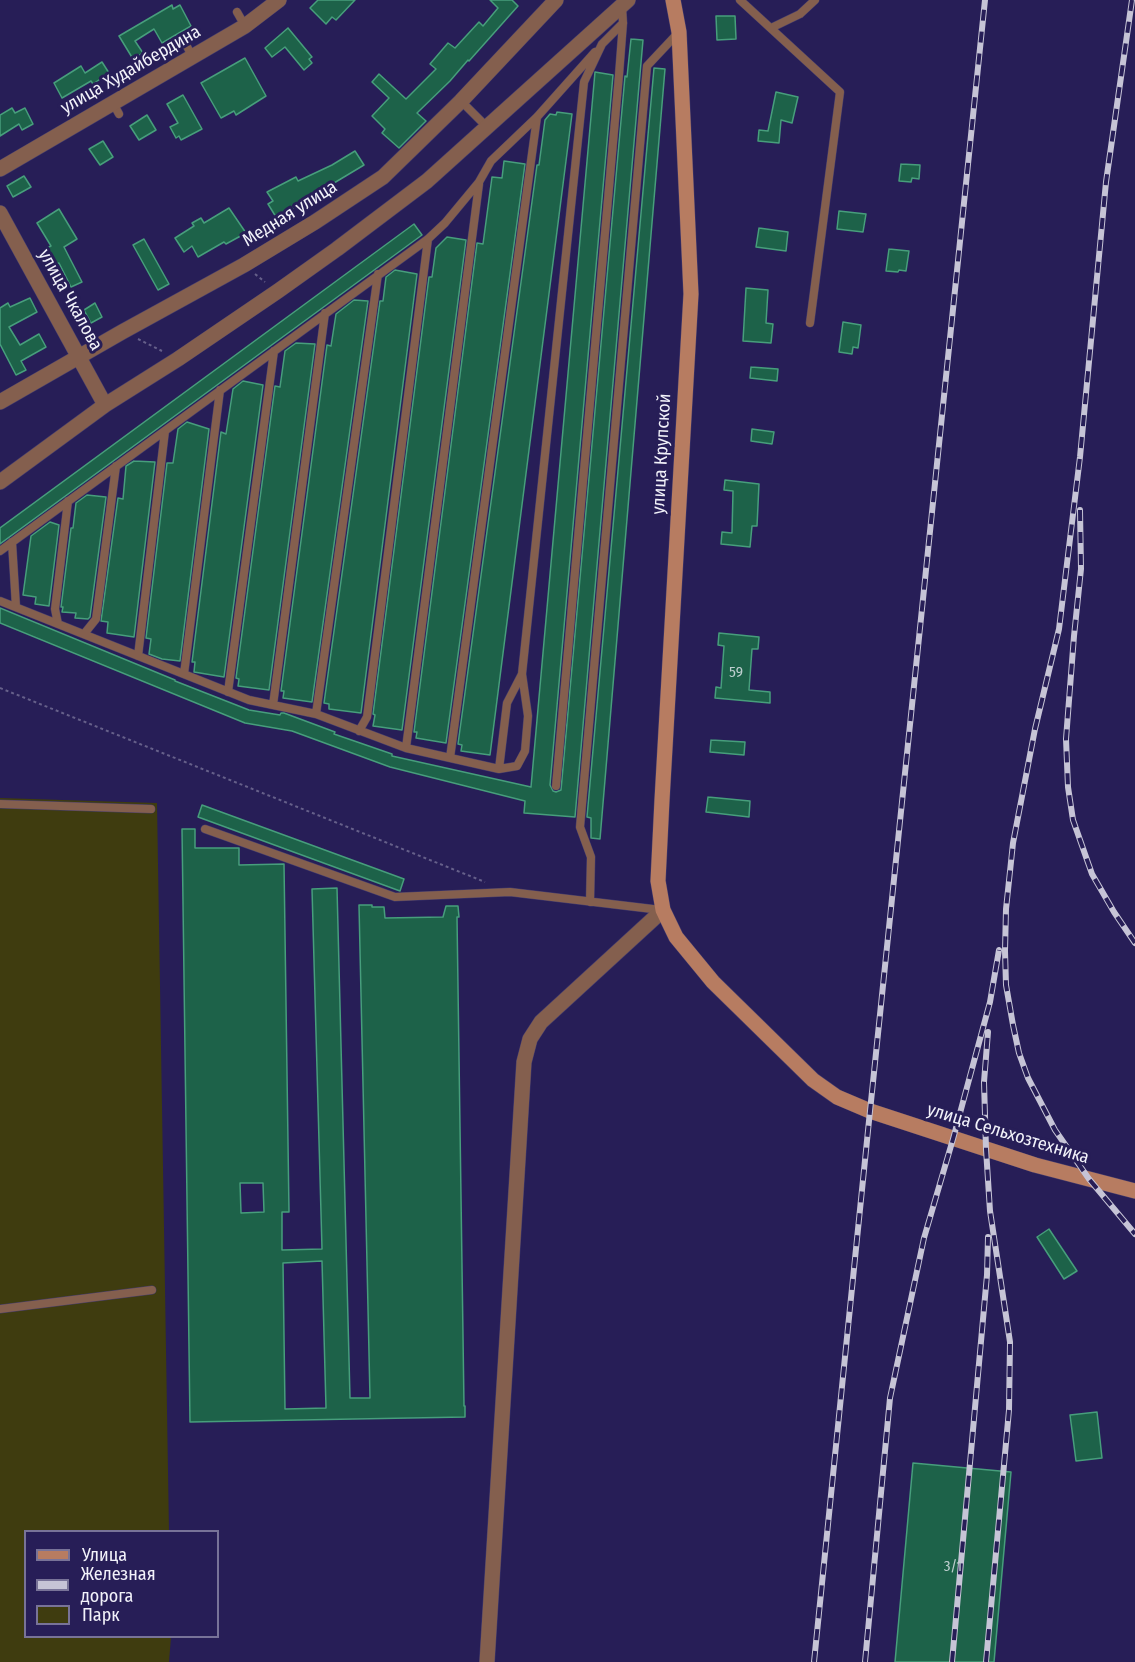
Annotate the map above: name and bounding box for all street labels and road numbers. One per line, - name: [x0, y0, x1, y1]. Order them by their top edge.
- street label: улица Худайбердина: [57, 21, 205, 119]
- street label: Медная улица: [239, 176, 341, 252]
- street label: улица Чкалова: [33, 246, 107, 354]
- street label: улица Крупской: [648, 393, 676, 515]
- street label: улица Сельхозтехника: [924, 1099, 1092, 1169]

